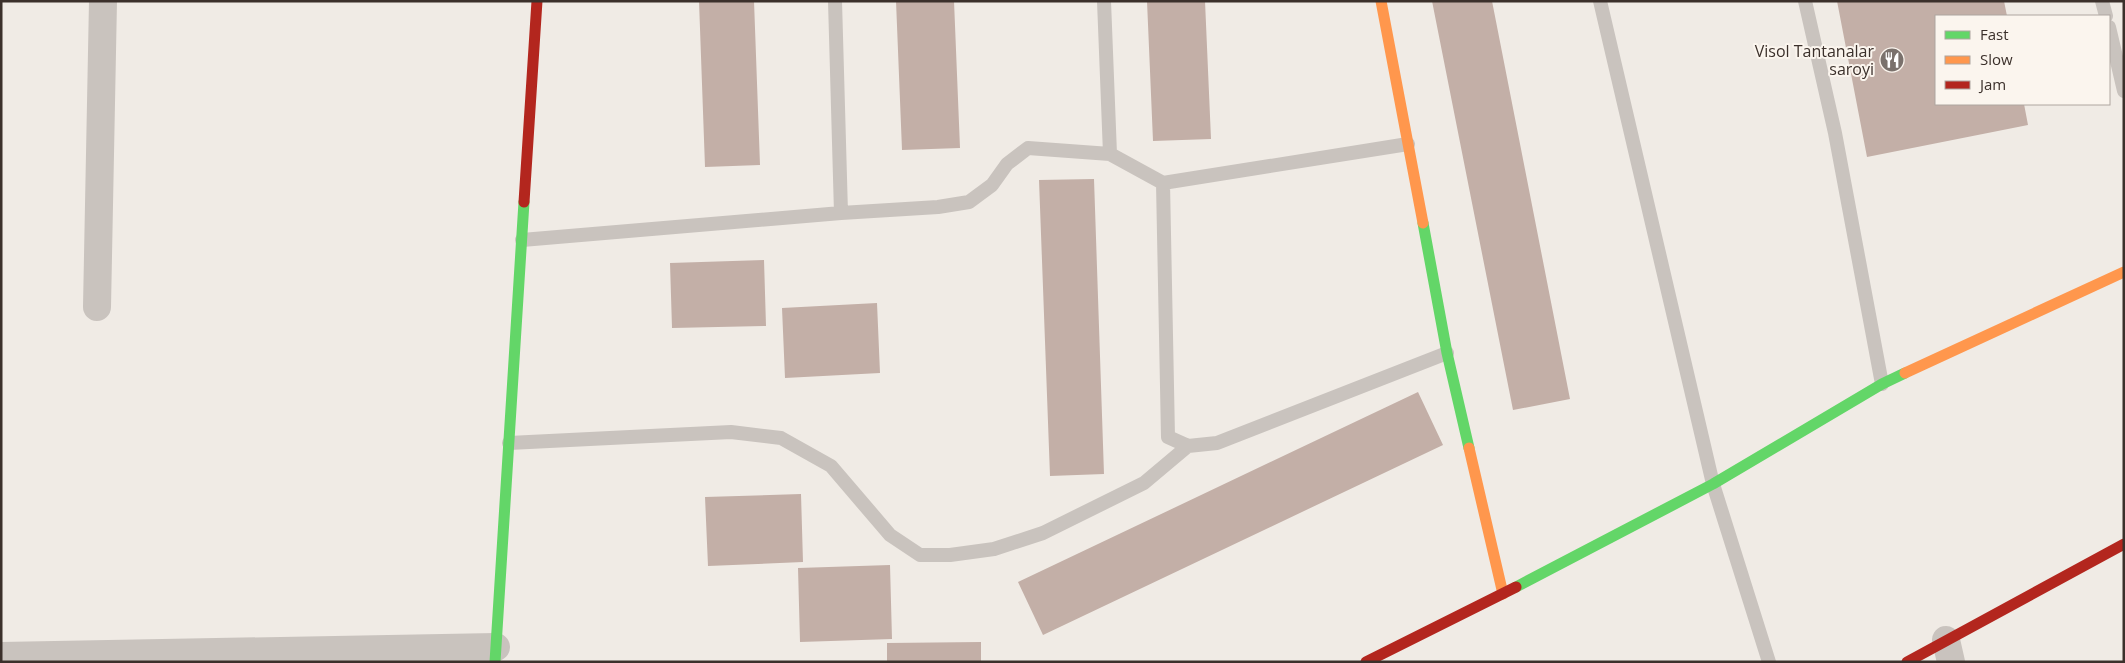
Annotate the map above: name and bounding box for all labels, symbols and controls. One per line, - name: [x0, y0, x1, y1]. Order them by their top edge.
- legend: [1935, 15, 2110, 105]
- text: Fast: [1980, 24, 2009, 44]
- place label: Visol Tantanalar saroyi: [1755, 40, 1874, 80]
- restaurant icon: Visol Tantanalar saroyi: [1879, 47, 1905, 73]
- text: Slow: [1980, 49, 2013, 69]
- text: Jam: [1978, 74, 2006, 94]

